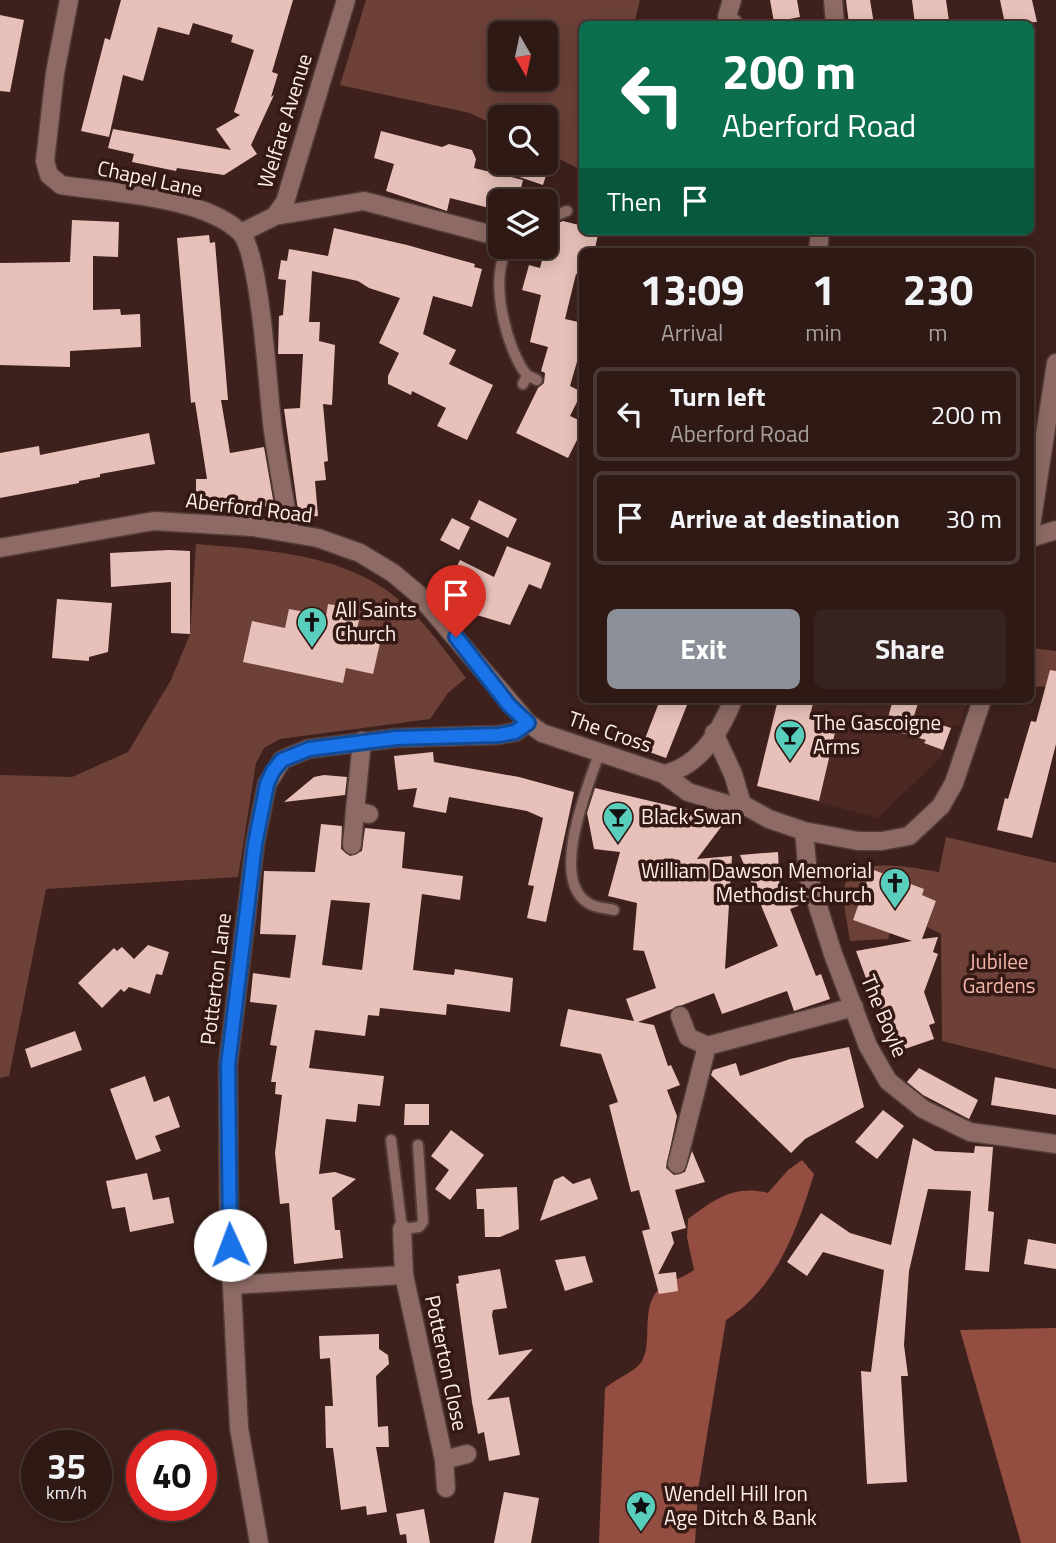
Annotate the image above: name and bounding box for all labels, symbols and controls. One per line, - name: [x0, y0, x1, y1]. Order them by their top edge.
- north arrow: [488, 21, 558, 91]
- map controls: [488, 21, 558, 259]
- text: 200 m: [722, 33, 856, 108]
- icon: left: [607, 49, 698, 140]
- street label: Welfare Avenue: [248, 50, 320, 192]
- text: Aberford Road: [722, 101, 916, 149]
- button: search: [488, 105, 558, 175]
- street label: Chapel Lane: [95, 151, 206, 205]
- text: Then: [607, 182, 662, 221]
- icon: arrive: [676, 182, 714, 220]
- button: layers: [488, 189, 558, 259]
- text: 13:09: [640, 257, 745, 321]
- text: 1: [812, 257, 835, 321]
- text: 230: [903, 257, 973, 321]
- text: Arrival: [661, 315, 723, 350]
- text: min: [805, 315, 842, 350]
- text: m: [928, 315, 948, 350]
- text: Turn left: [670, 377, 765, 416]
- icon: left: [611, 395, 649, 433]
- text: 200 m: [931, 395, 1002, 434]
- text: Aberford Road: [670, 416, 810, 451]
- street label: Aberford Road: [184, 483, 314, 531]
- icon: arrive: [611, 499, 649, 537]
- text: Arrive at destination: [670, 499, 900, 538]
- text: 30 m: [945, 499, 1002, 538]
- pin: [426, 565, 486, 637]
- icon: arrive: [437, 576, 475, 614]
- place label: All Saints Church: [335, 593, 417, 649]
- church icon: All Saints Church: [295, 605, 329, 649]
- button: Exit: [607, 609, 800, 689]
- button: Share: [814, 609, 1006, 689]
- street label: The Cross: [564, 702, 656, 760]
- place label: The Gascoigne Arms: [813, 706, 941, 762]
- bar icon: The Gascoigne Arms: [773, 718, 807, 762]
- bar icon: Black Swan: [601, 800, 635, 844]
- place label: Black Swan: [641, 800, 742, 832]
- place label: William Dawson Memorial Methodist Church: [641, 854, 872, 910]
- church icon: William Dawson Memorial Methodist Church: [878, 866, 912, 910]
- street label: Potterton Lane: [191, 911, 239, 1047]
- park label: Jubilee Gardens: [962, 945, 1036, 1001]
- street label: The Boyle: [853, 969, 917, 1062]
- position arrow: [193, 1208, 267, 1282]
- street label: Potterton Close: [417, 1292, 477, 1434]
- speed limit sign: 40: [126, 1430, 217, 1521]
- text: 35: [47, 1439, 86, 1493]
- place label: Wendell Hill Iron Age Ditch & Bank: [664, 1477, 817, 1533]
- text: km/h: [46, 1479, 87, 1506]
- place icon: Wendell Hill Iron Age Ditch & Bank: [624, 1489, 658, 1533]

